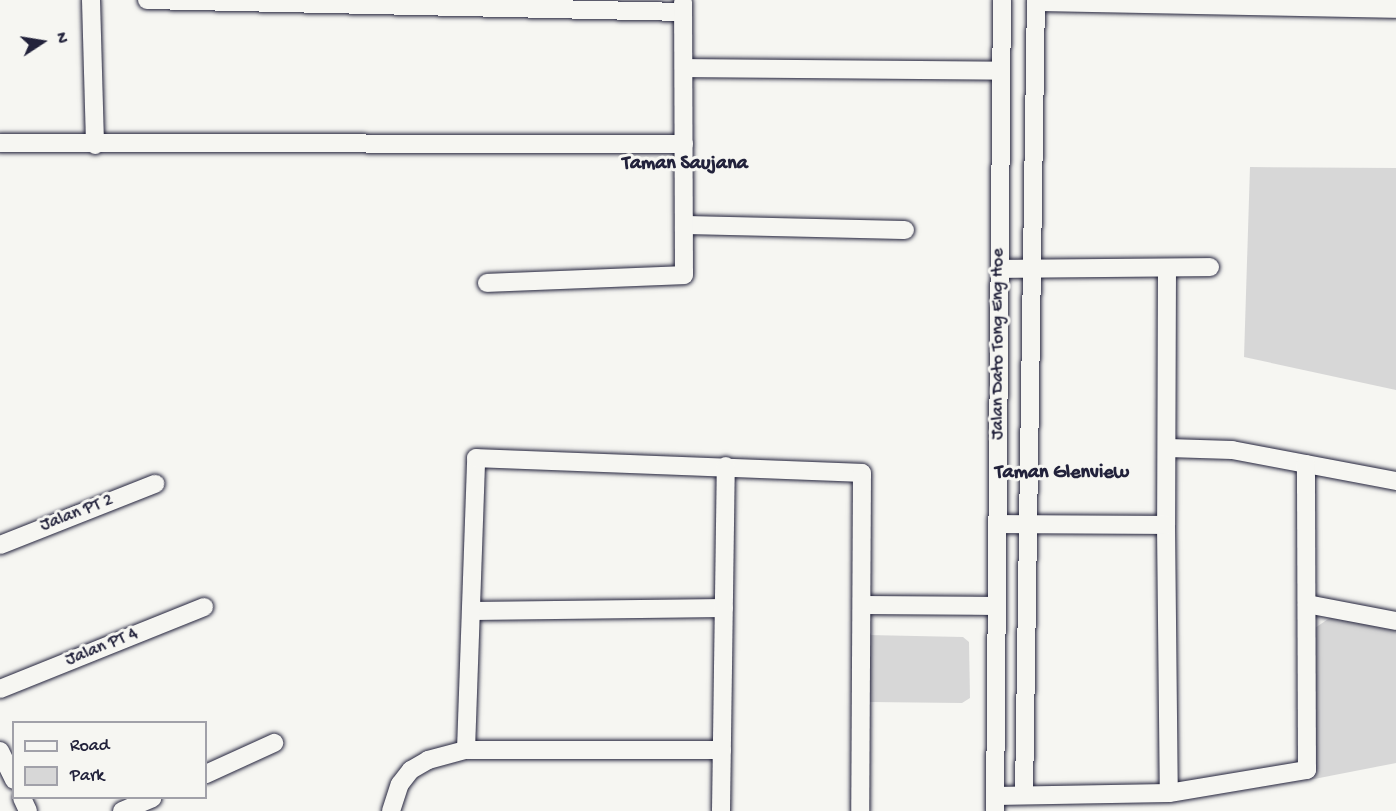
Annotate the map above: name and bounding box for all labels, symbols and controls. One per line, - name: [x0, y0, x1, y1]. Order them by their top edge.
- north arrow: [12, 12, 72, 72]
- text: N: [50, 31, 70, 45]
- district label: Taman Saujana: [622, 152, 748, 176]
- street label: Jalan Dato Tong Eng Hoe: [988, 248, 1010, 440]
- district label: Taman Glenview: [995, 461, 1129, 485]
- street label: Jalan PT 2: [38, 490, 116, 538]
- street label: Jalan PT 4: [63, 624, 141, 672]
- legend: [12, 721, 207, 799]
- text: Road: [70, 736, 109, 757]
- text: Park: [70, 766, 104, 787]

